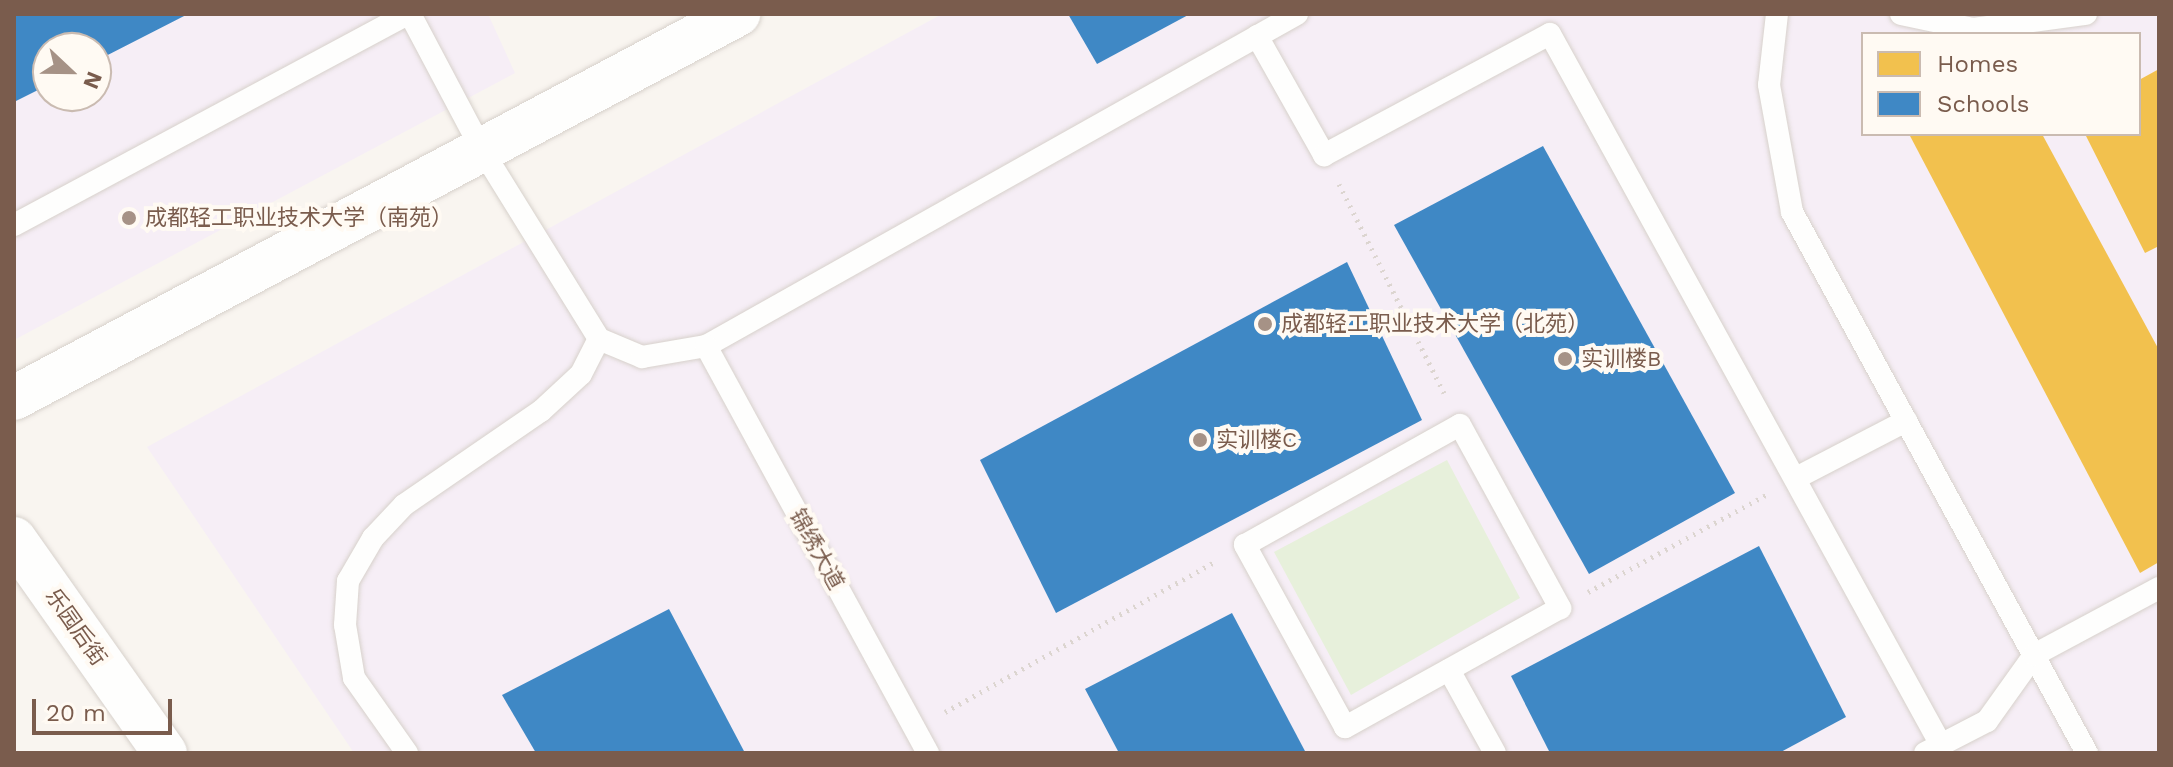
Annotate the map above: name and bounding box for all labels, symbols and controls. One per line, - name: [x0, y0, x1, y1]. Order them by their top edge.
- north arrow: [32, 32, 112, 112]
- legend: [1861, 32, 2141, 136]
- text: Homes: [1937, 50, 2018, 78]
- text: N: [78, 68, 108, 93]
- text: Schools: [1937, 90, 2029, 118]
- place label: 成都轻工职业技术大学（南苑）: [145, 205, 453, 231]
- marker: 成都轻工职业技术大学（南苑）: [120, 209, 138, 227]
- place label: 成都轻工职业技术大学（北苑）: [1281, 311, 1589, 337]
- marker: 成都轻工职业技术大学（北苑）: [1256, 315, 1274, 333]
- place label: 实训楼B: [1581, 346, 1661, 372]
- marker: 实训楼B: [1556, 350, 1574, 368]
- place label: 实训楼C: [1216, 427, 1297, 453]
- marker: 实训楼C: [1191, 431, 1209, 449]
- street label: 锦绣大道: [784, 504, 850, 594]
- street label: 乐园后街: [40, 583, 112, 671]
- scale bar: [36, 683, 176, 733]
- text: 20 m: [46, 699, 106, 727]

